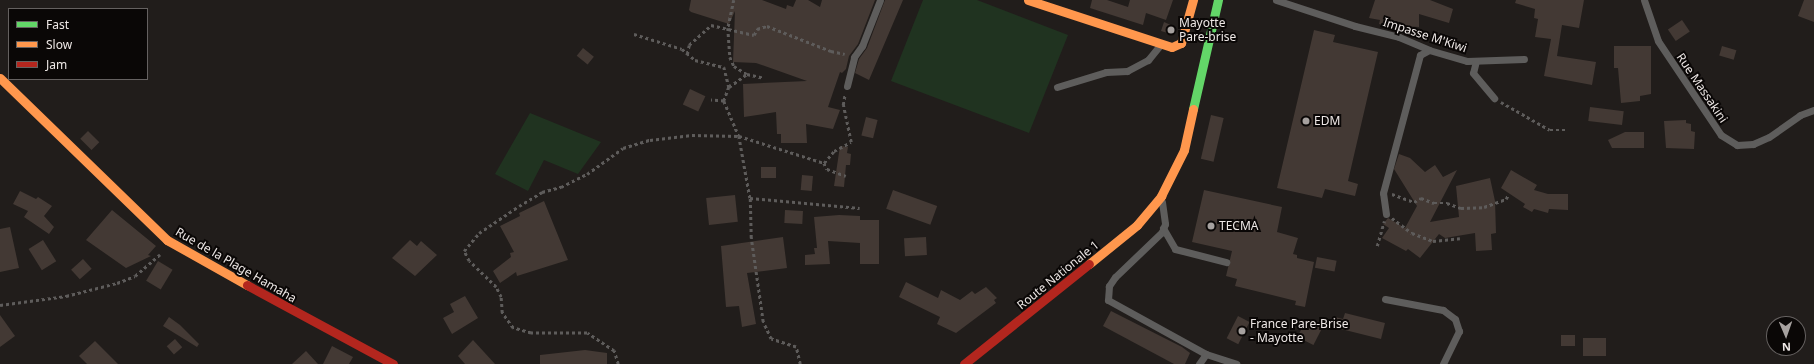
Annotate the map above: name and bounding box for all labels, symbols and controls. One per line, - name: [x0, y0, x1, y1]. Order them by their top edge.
- legend: [8, 8, 148, 80]
- street label: Impasse M'Kiwi: [1381, 15, 1469, 55]
- text: Fast: [46, 16, 69, 33]
- place label: Mayotte Pare-brise: [1179, 16, 1236, 44]
- marker: Mayotte Pare-brise: [1166, 25, 1176, 35]
- text: Slow: [46, 36, 72, 53]
- street label: Rue Massakini: [1673, 51, 1731, 125]
- text: Jam: [46, 56, 67, 73]
- place label: EDM: [1314, 114, 1340, 128]
- marker: EDM: [1301, 116, 1311, 126]
- place label: TECMA: [1219, 219, 1258, 233]
- marker: TECMA: [1206, 221, 1216, 231]
- street label: Rue de la Plage Hamaha: [173, 224, 299, 306]
- street label: Route Nationale 1: [1014, 238, 1102, 312]
- north arrow: [1766, 316, 1806, 356]
- place label: France Pare-Brise - Mayotte: [1250, 317, 1348, 345]
- marker: France Pare-Brise - Mayotte: [1237, 326, 1247, 336]
- text: N: [1782, 340, 1791, 355]

